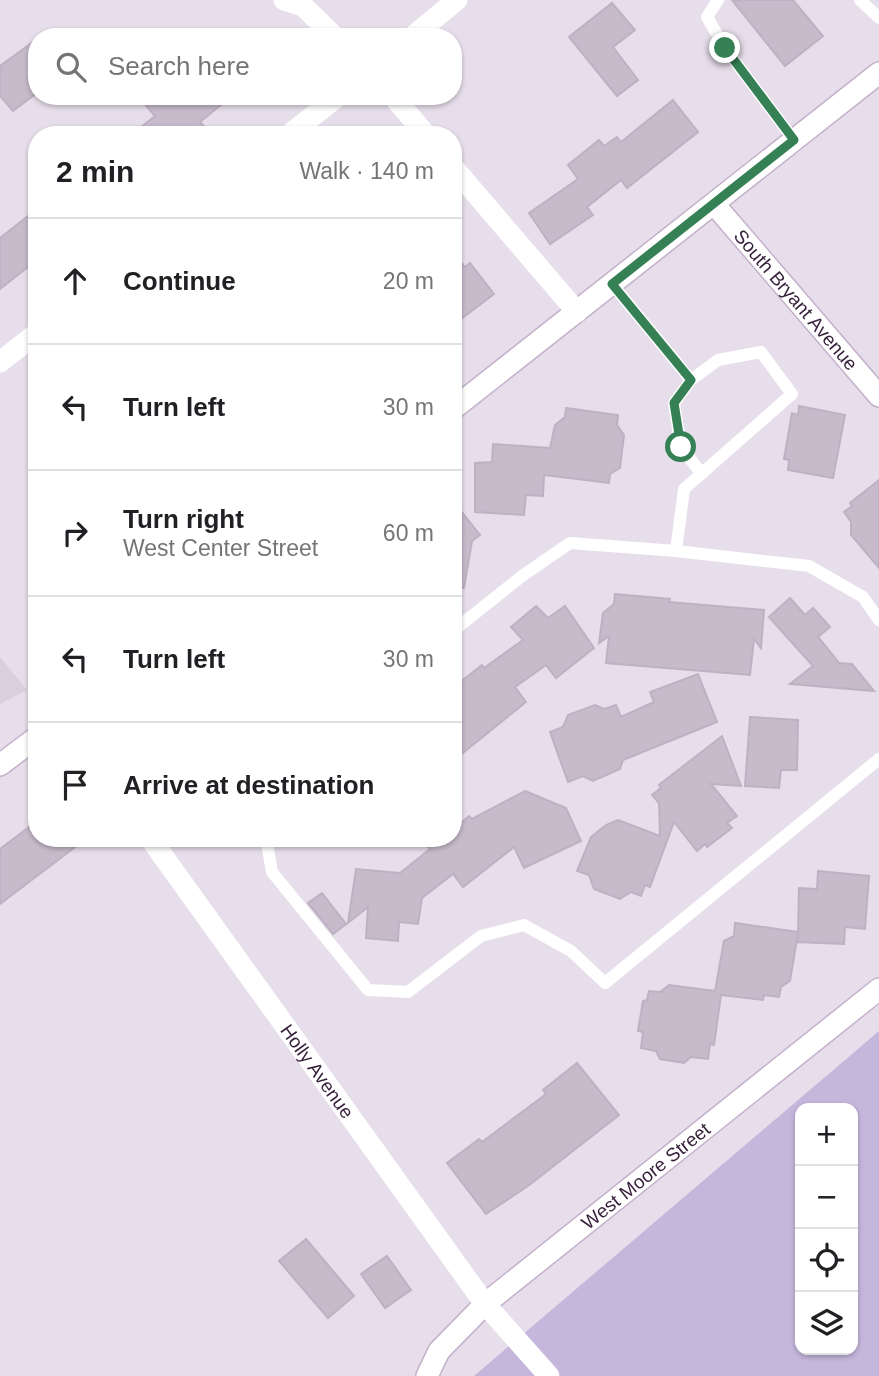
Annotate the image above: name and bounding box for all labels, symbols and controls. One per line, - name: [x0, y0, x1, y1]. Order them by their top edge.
- search box: [28, 28, 462, 105]
- route end: [709, 32, 740, 63]
- icon: search: [52, 48, 90, 86]
- text: Search here: [108, 51, 250, 81]
- text: 2 min: [56, 155, 134, 188]
- text: Walk · 140 m: [299, 158, 434, 184]
- street label: South Bryant Avenue: [730, 225, 862, 374]
- icon: ahead: [56, 262, 94, 300]
- text: Continue: [123, 266, 236, 296]
- text: 20 m: [383, 268, 434, 294]
- icon: left: [56, 388, 94, 426]
- text: Turn left: [123, 392, 225, 422]
- text: 30 m: [383, 394, 434, 420]
- route start: [665, 431, 696, 462]
- text: Turn right: [123, 504, 244, 534]
- icon: right: [56, 514, 94, 552]
- text: 60 m: [383, 520, 434, 546]
- text: West Center Street: [123, 535, 318, 561]
- icon: left: [56, 640, 94, 678]
- text: Turn left: [123, 644, 225, 674]
- text: 30 m: [383, 646, 434, 672]
- icon: arrive: [56, 766, 94, 804]
- text: Arrive at destination: [123, 770, 374, 800]
- street label: Holly Avenue: [276, 1020, 358, 1122]
- map controls: [795, 1103, 858, 1355]
- button: +: [795, 1103, 858, 1166]
- street label: West Moore Street: [578, 1118, 715, 1234]
- button: −: [795, 1166, 858, 1229]
- button: locate: [795, 1229, 858, 1292]
- button: layers: [795, 1292, 858, 1355]

